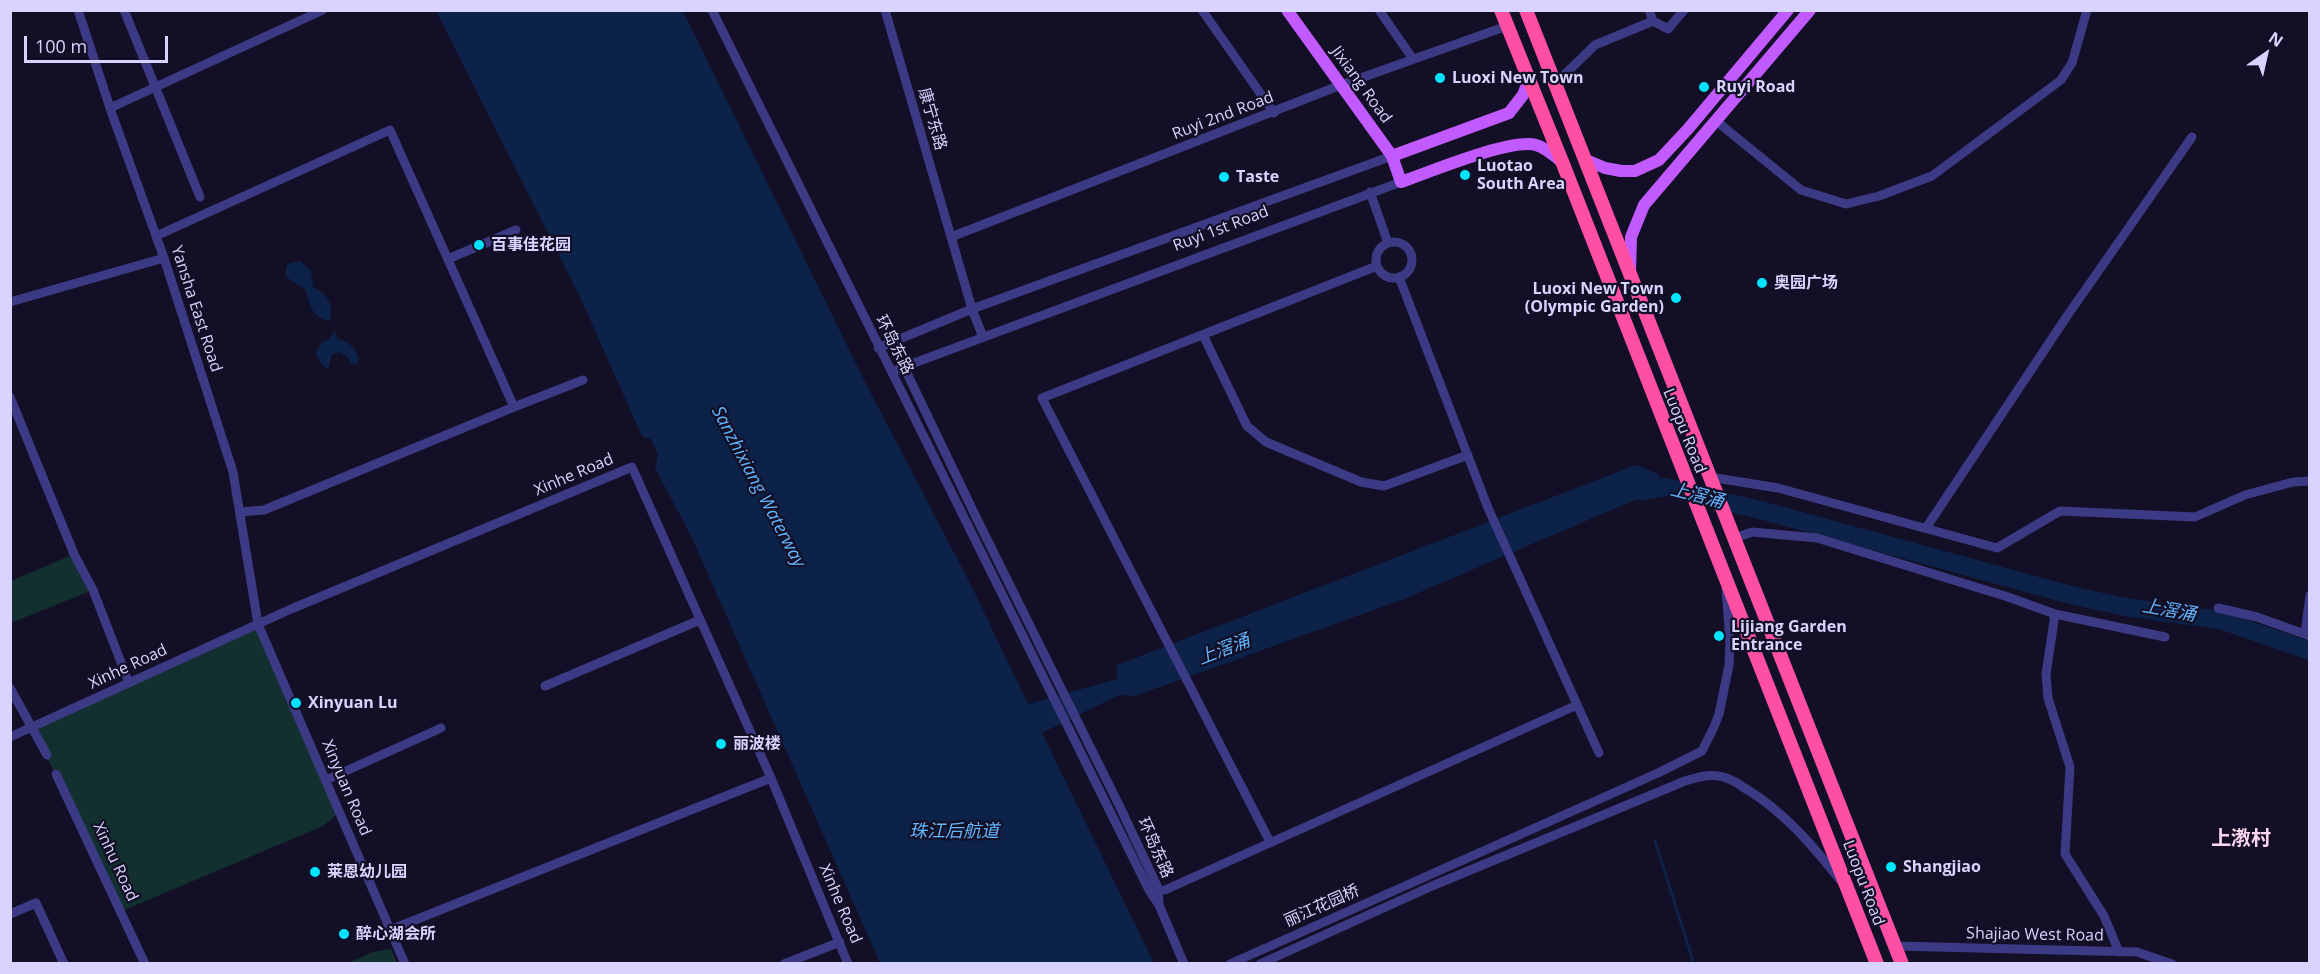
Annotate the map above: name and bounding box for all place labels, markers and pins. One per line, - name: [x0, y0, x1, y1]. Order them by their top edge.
- place label: Luoxi New Town: [1452, 68, 1583, 88]
- marker: Luoxi New Town: [1433, 71, 1447, 85]
- place label: Ruyi Road: [1716, 77, 1795, 97]
- marker: Ruyi Road: [1697, 80, 1711, 94]
- place label: Luotao South Area: [1477, 156, 1565, 194]
- place label: Taste: [1236, 167, 1279, 187]
- marker: Luotao South Area: [1458, 168, 1472, 182]
- marker: Taste: [1217, 170, 1231, 184]
- place label: 百事佳花园: [491, 235, 571, 255]
- marker: 百事佳花园: [472, 238, 486, 252]
- place label: 奥园广场: [1774, 273, 1838, 293]
- marker: 奥园广场: [1755, 276, 1769, 290]
- place label: Luoxi New Town (Olympic Garden): [1525, 279, 1664, 317]
- marker: Luoxi New Town (Olympic Garden): [1669, 291, 1683, 305]
- place label: Lijiang Garden Entrance: [1731, 617, 1847, 655]
- marker: Lijiang Garden Entrance: [1712, 629, 1726, 643]
- place label: Xinyuan Lu: [308, 693, 398, 713]
- marker: Xinyuan Lu: [289, 696, 303, 710]
- place label: 丽波楼: [733, 734, 781, 754]
- marker: 丽波楼: [714, 737, 728, 751]
- place label: Shangjiao: [1903, 857, 1981, 877]
- marker: Shangjiao: [1884, 860, 1898, 874]
- place label: 莱恩幼儿园: [327, 862, 407, 882]
- marker: 莱恩幼儿园: [308, 865, 322, 879]
- place label: 醉心湖会所: [356, 924, 436, 944]
- marker: 醉心湖会所: [337, 927, 351, 941]

